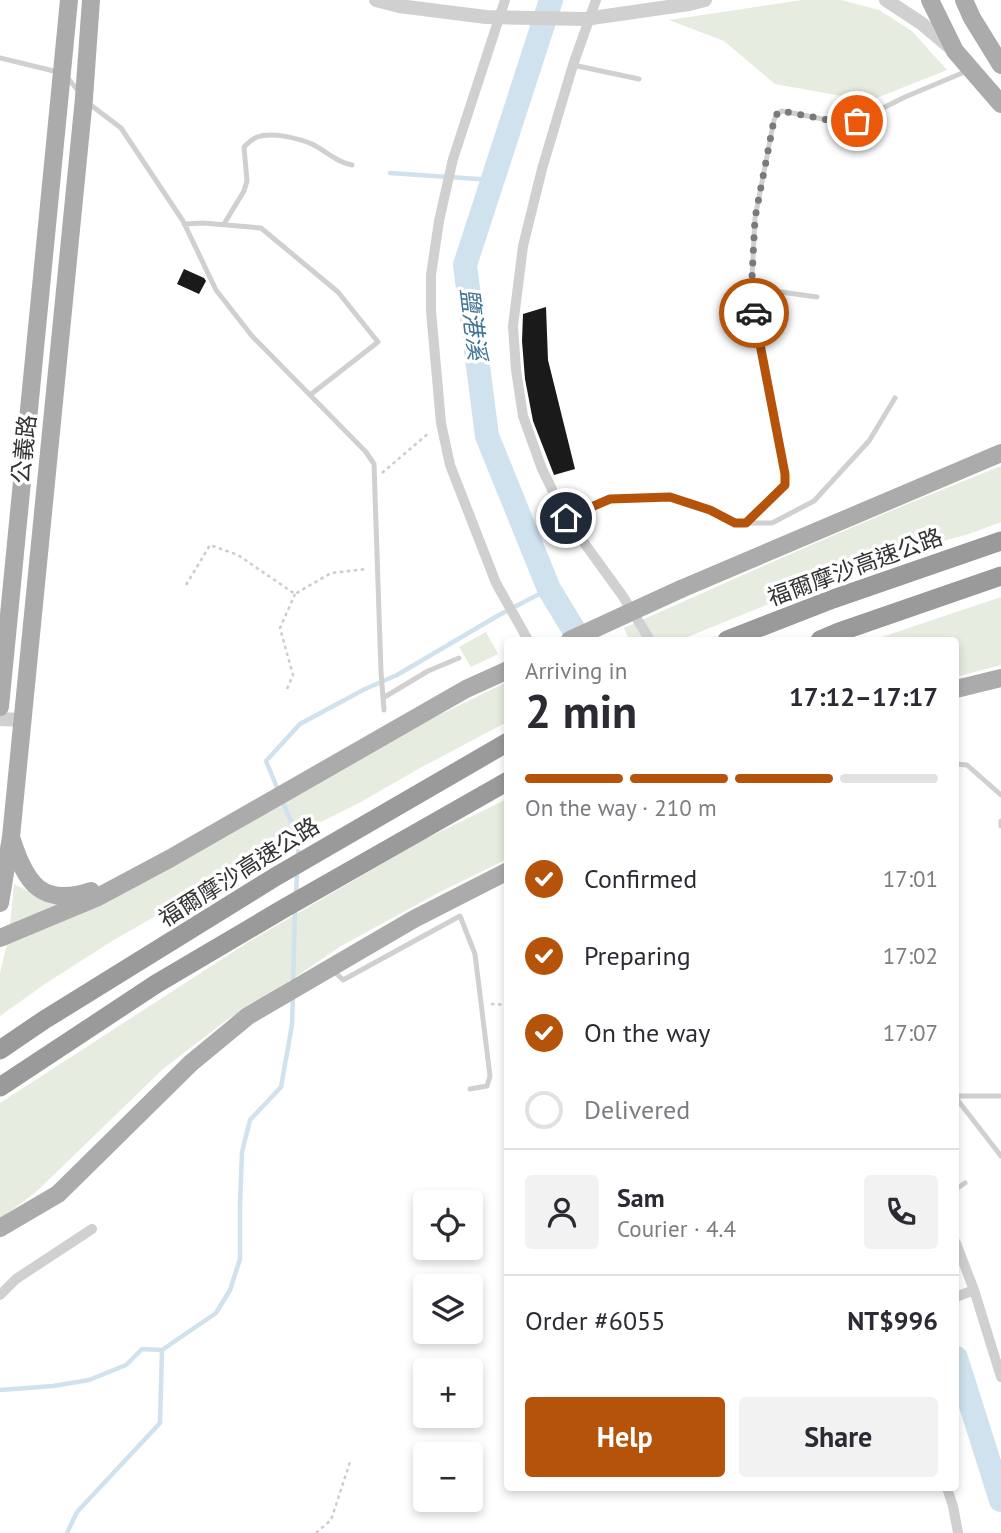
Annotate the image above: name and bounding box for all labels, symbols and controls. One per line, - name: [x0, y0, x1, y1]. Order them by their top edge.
- pin: [827, 91, 887, 151]
- icon: bag: [838, 102, 876, 140]
- courier: [719, 278, 789, 348]
- water label: 鹽港溪: [454, 286, 494, 365]
- icon: car: [735, 294, 773, 332]
- street label: 公義路: [5, 413, 42, 485]
- pin: [536, 488, 596, 548]
- icon: home: [547, 499, 585, 537]
- street label: 福爾摩沙高速公路: [763, 521, 946, 612]
- text: Arriving in: [525, 656, 627, 685]
- text: 17:12–17:17: [789, 680, 938, 713]
- text: 2 min: [525, 681, 637, 741]
- text: On the way · 210 m: [525, 793, 717, 822]
- street label: 福爾摩沙高速公路: [153, 811, 324, 933]
- icon: check: [525, 860, 563, 898]
- text: Confirmed: [584, 862, 697, 895]
- text: 17:01: [883, 864, 938, 893]
- icon: check: [525, 937, 563, 975]
- text: Preparing: [584, 939, 691, 972]
- text: 17:02: [883, 941, 938, 970]
- icon: check: [525, 1014, 563, 1052]
- text: On the way: [584, 1016, 710, 1049]
- text: 17:07: [883, 1018, 938, 1047]
- text: Delivered: [584, 1093, 690, 1126]
- button: person: [525, 1175, 599, 1249]
- button: phone: [864, 1175, 938, 1249]
- text: Sam: [617, 1181, 665, 1214]
- map controls: [413, 1190, 483, 1512]
- button: locate: [413, 1190, 483, 1260]
- text: Courier · 4.4: [617, 1214, 736, 1243]
- button: layers: [413, 1274, 483, 1344]
- text: Order #6055: [525, 1304, 665, 1337]
- text: NT$996: [847, 1304, 938, 1337]
- button: +: [413, 1358, 483, 1428]
- button: Help: [525, 1397, 725, 1477]
- button: Share: [739, 1397, 938, 1477]
- button: −: [413, 1442, 483, 1512]

